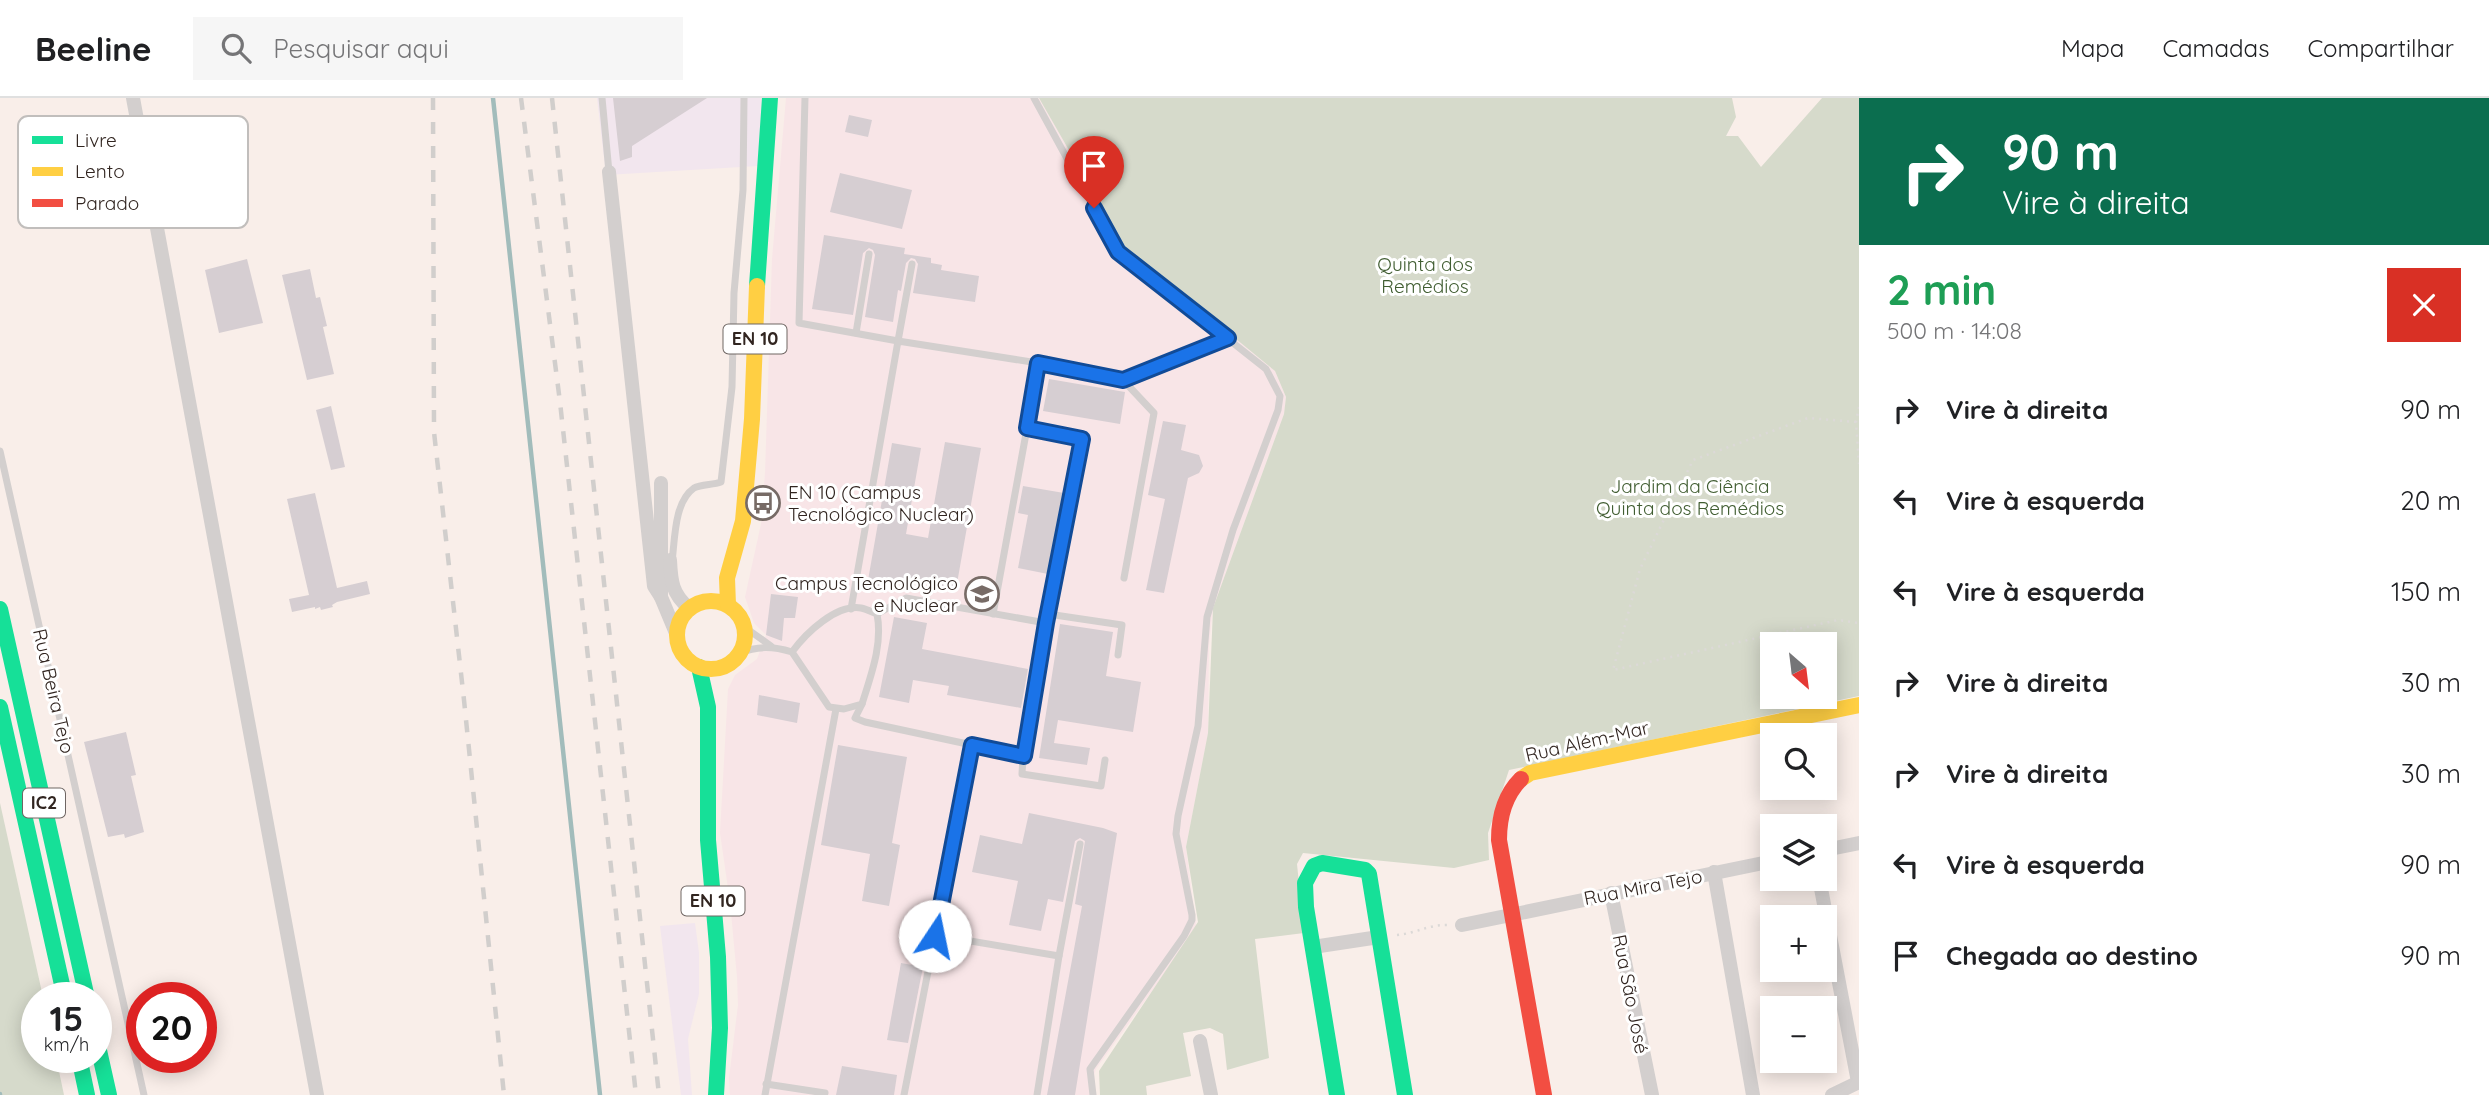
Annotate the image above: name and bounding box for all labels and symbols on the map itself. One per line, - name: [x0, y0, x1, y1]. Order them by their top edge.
- legend: [18, 116, 248, 228]
- text: Livre: [75, 128, 117, 152]
- pin: [1064, 136, 1124, 208]
- text: Lento: [75, 159, 125, 183]
- text: Parado: [75, 191, 139, 215]
- park label: Quinta dos Remédios: [1377, 252, 1473, 298]
- road number: EN 10: [724, 325, 786, 354]
- park label: Jardim da Ciência Quinta dos Remédios: [1596, 474, 1784, 520]
- place label: EN 10 (Campus Tecnológico Nuclear): [788, 480, 974, 526]
- bus stop icon: EN 10 (Campus Tecnológico Nuclear): [744, 484, 782, 522]
- place label: Campus Tecnológico e Nuclear: [775, 571, 959, 617]
- school or university icon: Campus Tecnológico e Nuclear: [963, 575, 1001, 613]
- street label: Rua Beira Tejo: [28, 626, 80, 756]
- north arrow: [1760, 632, 1838, 709]
- street label: Rua Além-Mar: [1523, 715, 1652, 767]
- road number: IC2: [23, 788, 65, 818]
- street label: Rua Mira Tejo: [1582, 864, 1704, 910]
- road number: EN 10: [682, 886, 744, 916]
- position arrow: [898, 899, 972, 973]
- street label: Rua São José: [1608, 932, 1654, 1056]
- speed limit sign: 20: [126, 982, 217, 1073]

